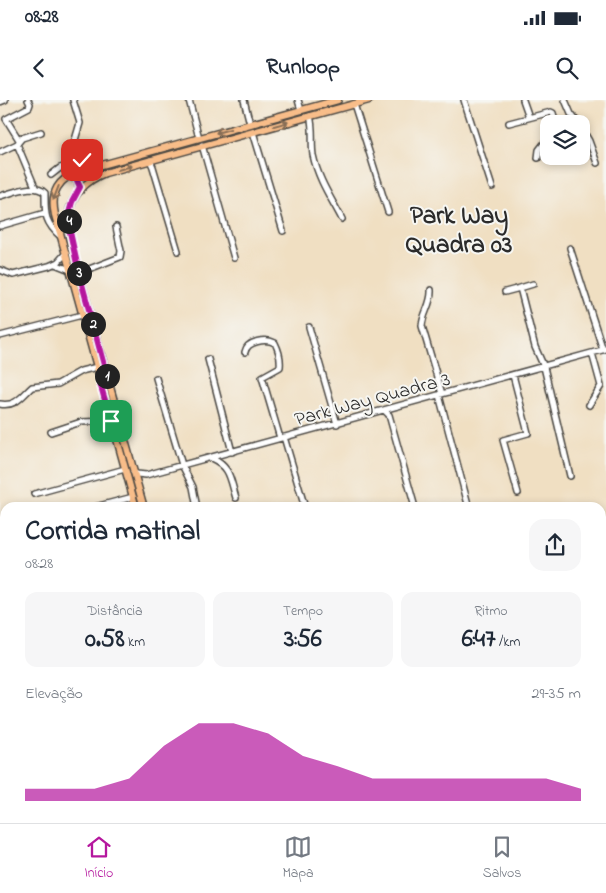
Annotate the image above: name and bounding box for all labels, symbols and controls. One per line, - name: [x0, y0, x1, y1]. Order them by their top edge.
- text: 08:28: [25, 4, 59, 31]
- text: Runloop: [266, 52, 340, 84]
- icon: back: [25, 54, 53, 82]
- icon: search: [553, 54, 581, 82]
- map controls: [540, 115, 590, 165]
- button: layers: [540, 115, 590, 165]
- one-way arrow: [273, 119, 289, 128]
- one-way arrow: [215, 127, 231, 137]
- pin: [61, 139, 103, 181]
- icon: check: [68, 146, 96, 174]
- one-way arrow: [116, 162, 132, 172]
- one-way arrow: [51, 185, 60, 200]
- district label: Park Way Quadra 03: [406, 199, 512, 264]
- pin: 4: [56, 208, 82, 234]
- text: 4: [67, 211, 72, 232]
- pin: 3: [66, 260, 92, 286]
- text: 3: [77, 263, 82, 284]
- pin: 2: [80, 312, 106, 336]
- text: 2: [90, 314, 97, 335]
- pin: 1: [94, 364, 120, 388]
- text: 1: [105, 366, 110, 387]
- street label: Park Way Quadra 3: [292, 366, 454, 435]
- pin: [90, 400, 132, 442]
- icon: arrive: [97, 407, 125, 435]
- text: Corrida matinal: [25, 512, 200, 553]
- button: share: [529, 519, 581, 571]
- text: 08:28: [25, 552, 53, 576]
- text: Distância: [87, 601, 143, 622]
- text: Tempo: [283, 601, 323, 622]
- text: Ritmo: [474, 601, 508, 622]
- text: 0.58: [85, 622, 125, 658]
- text: 3:56: [284, 622, 322, 658]
- text: 6:47: [462, 622, 495, 658]
- text: km: [125, 632, 145, 653]
- text: /km: [495, 632, 520, 653]
- text: Elevação: [25, 682, 83, 706]
- text: 29–35 m: [531, 682, 581, 706]
- tab: Início: [85, 833, 113, 884]
- tab: Mapa: [282, 833, 314, 884]
- tab: Salvos: [483, 833, 521, 884]

